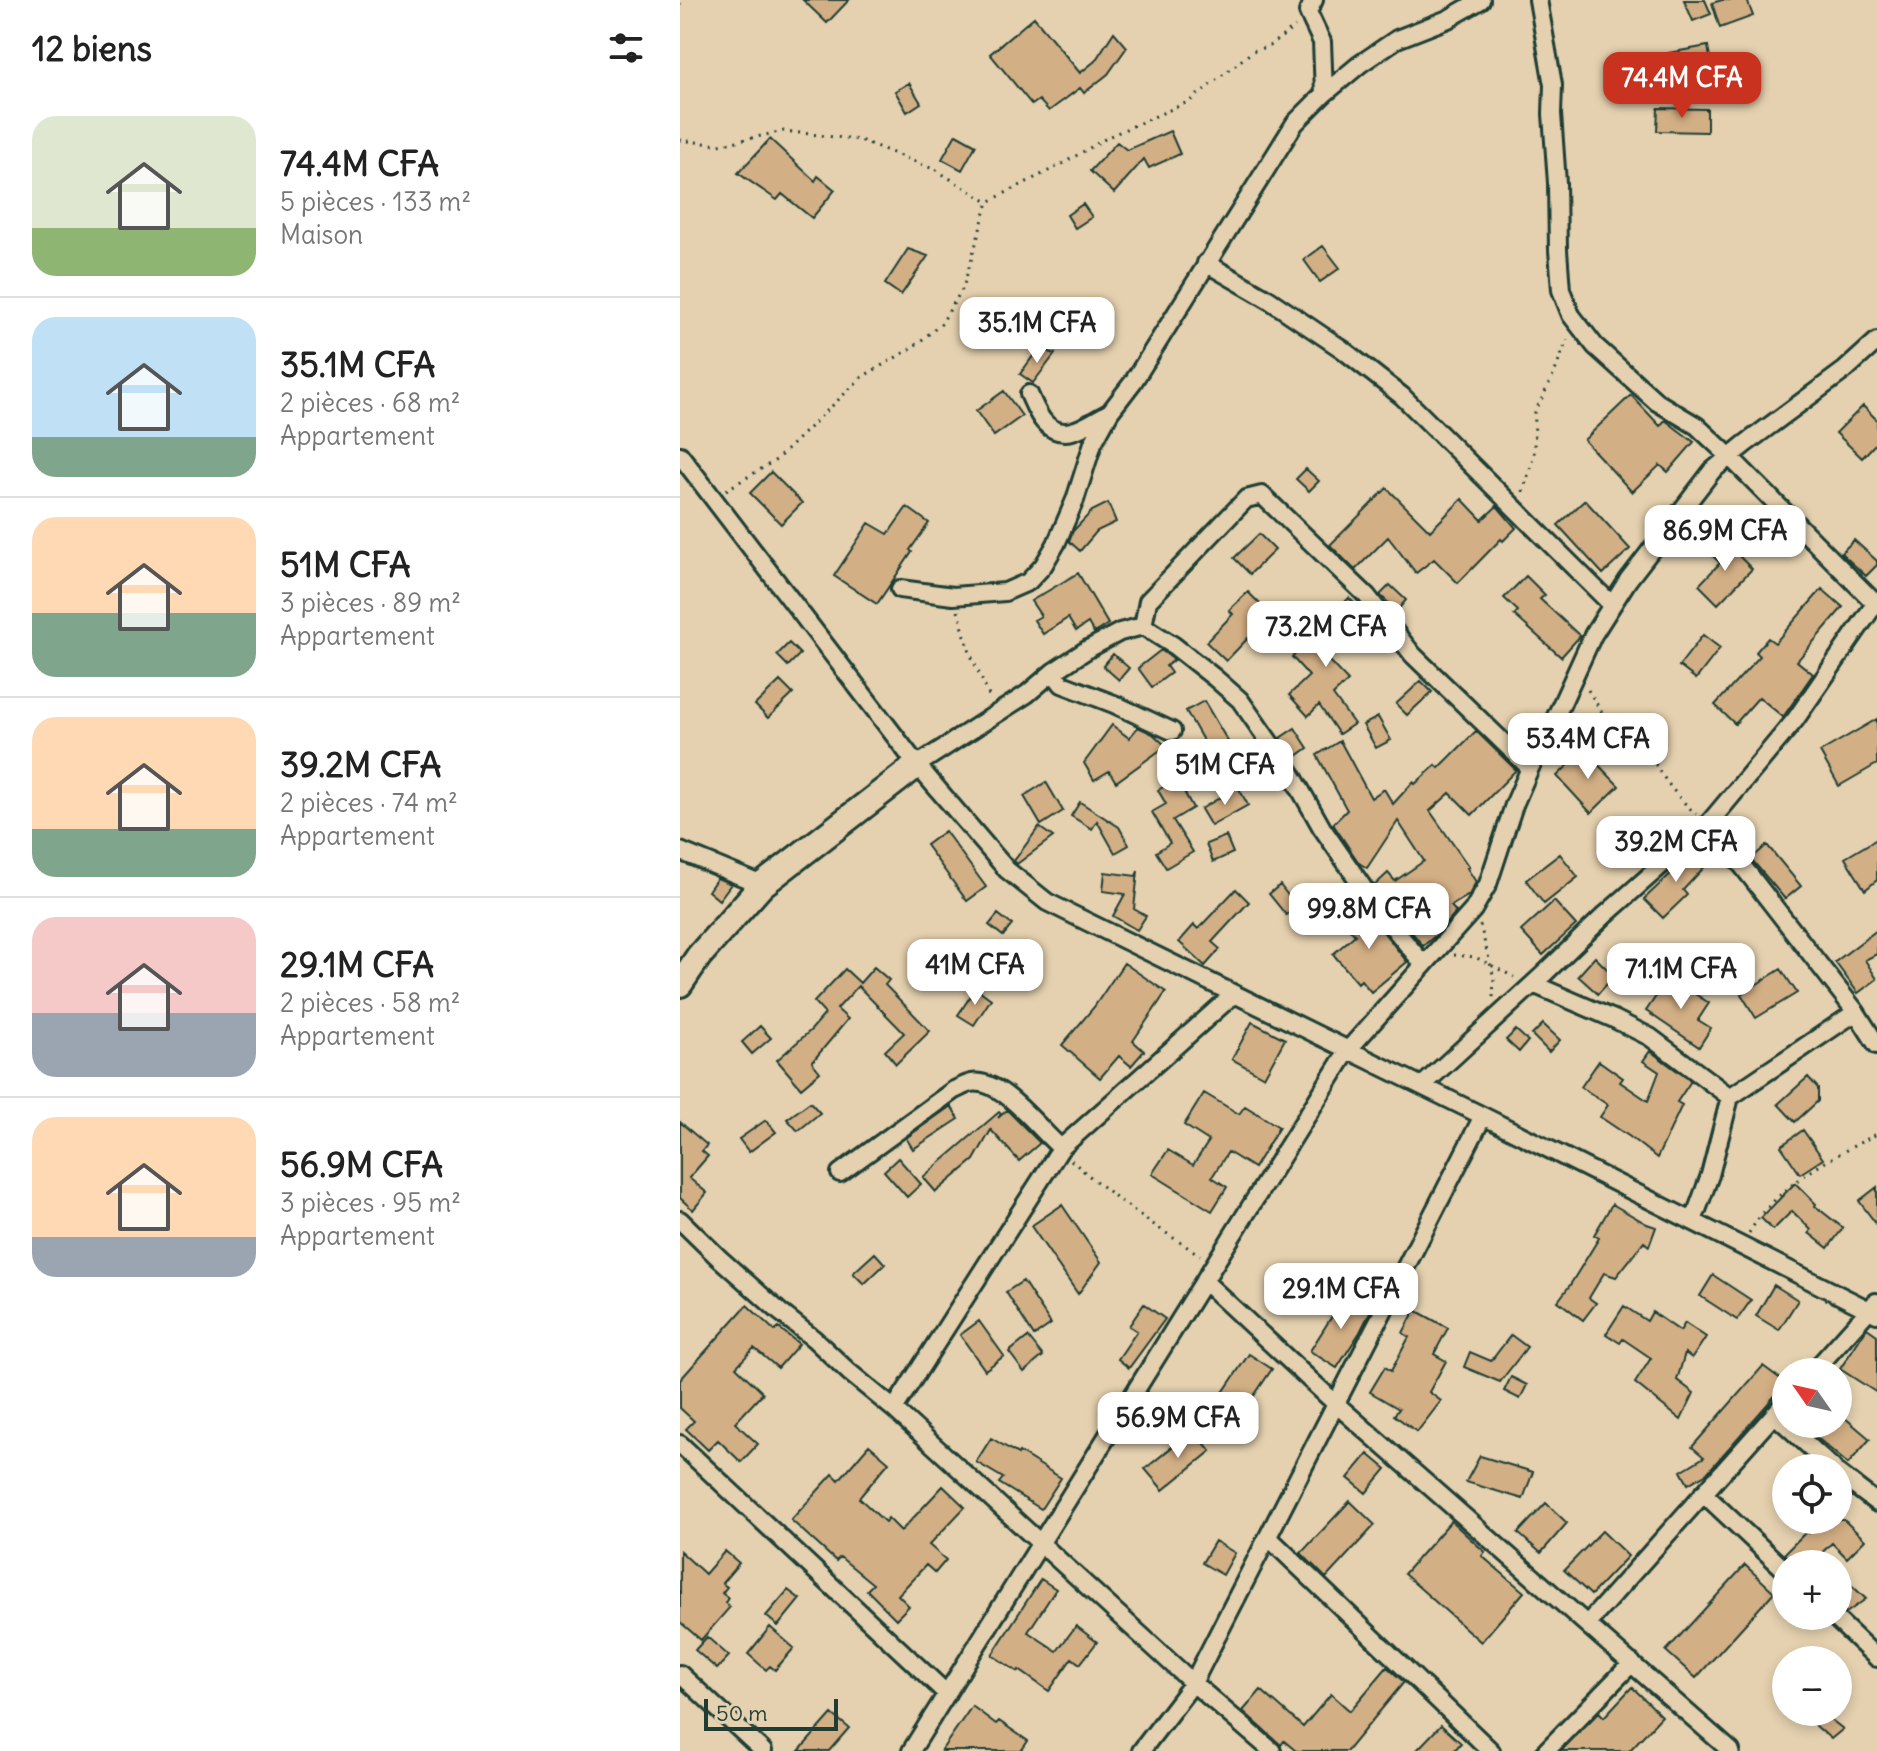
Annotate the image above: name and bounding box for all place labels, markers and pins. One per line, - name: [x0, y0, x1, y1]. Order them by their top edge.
- pin: 74.4M CFA: [1590, 52, 1774, 120]
- pin: 35.1M CFA: [945, 297, 1129, 365]
- pin: 86.9M CFA: [1633, 505, 1817, 573]
- pin: 73.2M CFA: [1234, 601, 1418, 669]
- pin: 53.4M CFA: [1496, 713, 1680, 781]
- pin: 51M CFA: [1151, 739, 1299, 807]
- pin: 39.2M CFA: [1584, 816, 1768, 884]
- pin: 99.8M CFA: [1277, 883, 1461, 951]
- pin: 41M CFA: [901, 939, 1049, 1007]
- pin: 71.1M CFA: [1589, 943, 1773, 1011]
- pin: 29.1M CFA: [1249, 1263, 1433, 1331]
- pin: 56.9M CFA: [1086, 1392, 1270, 1460]

